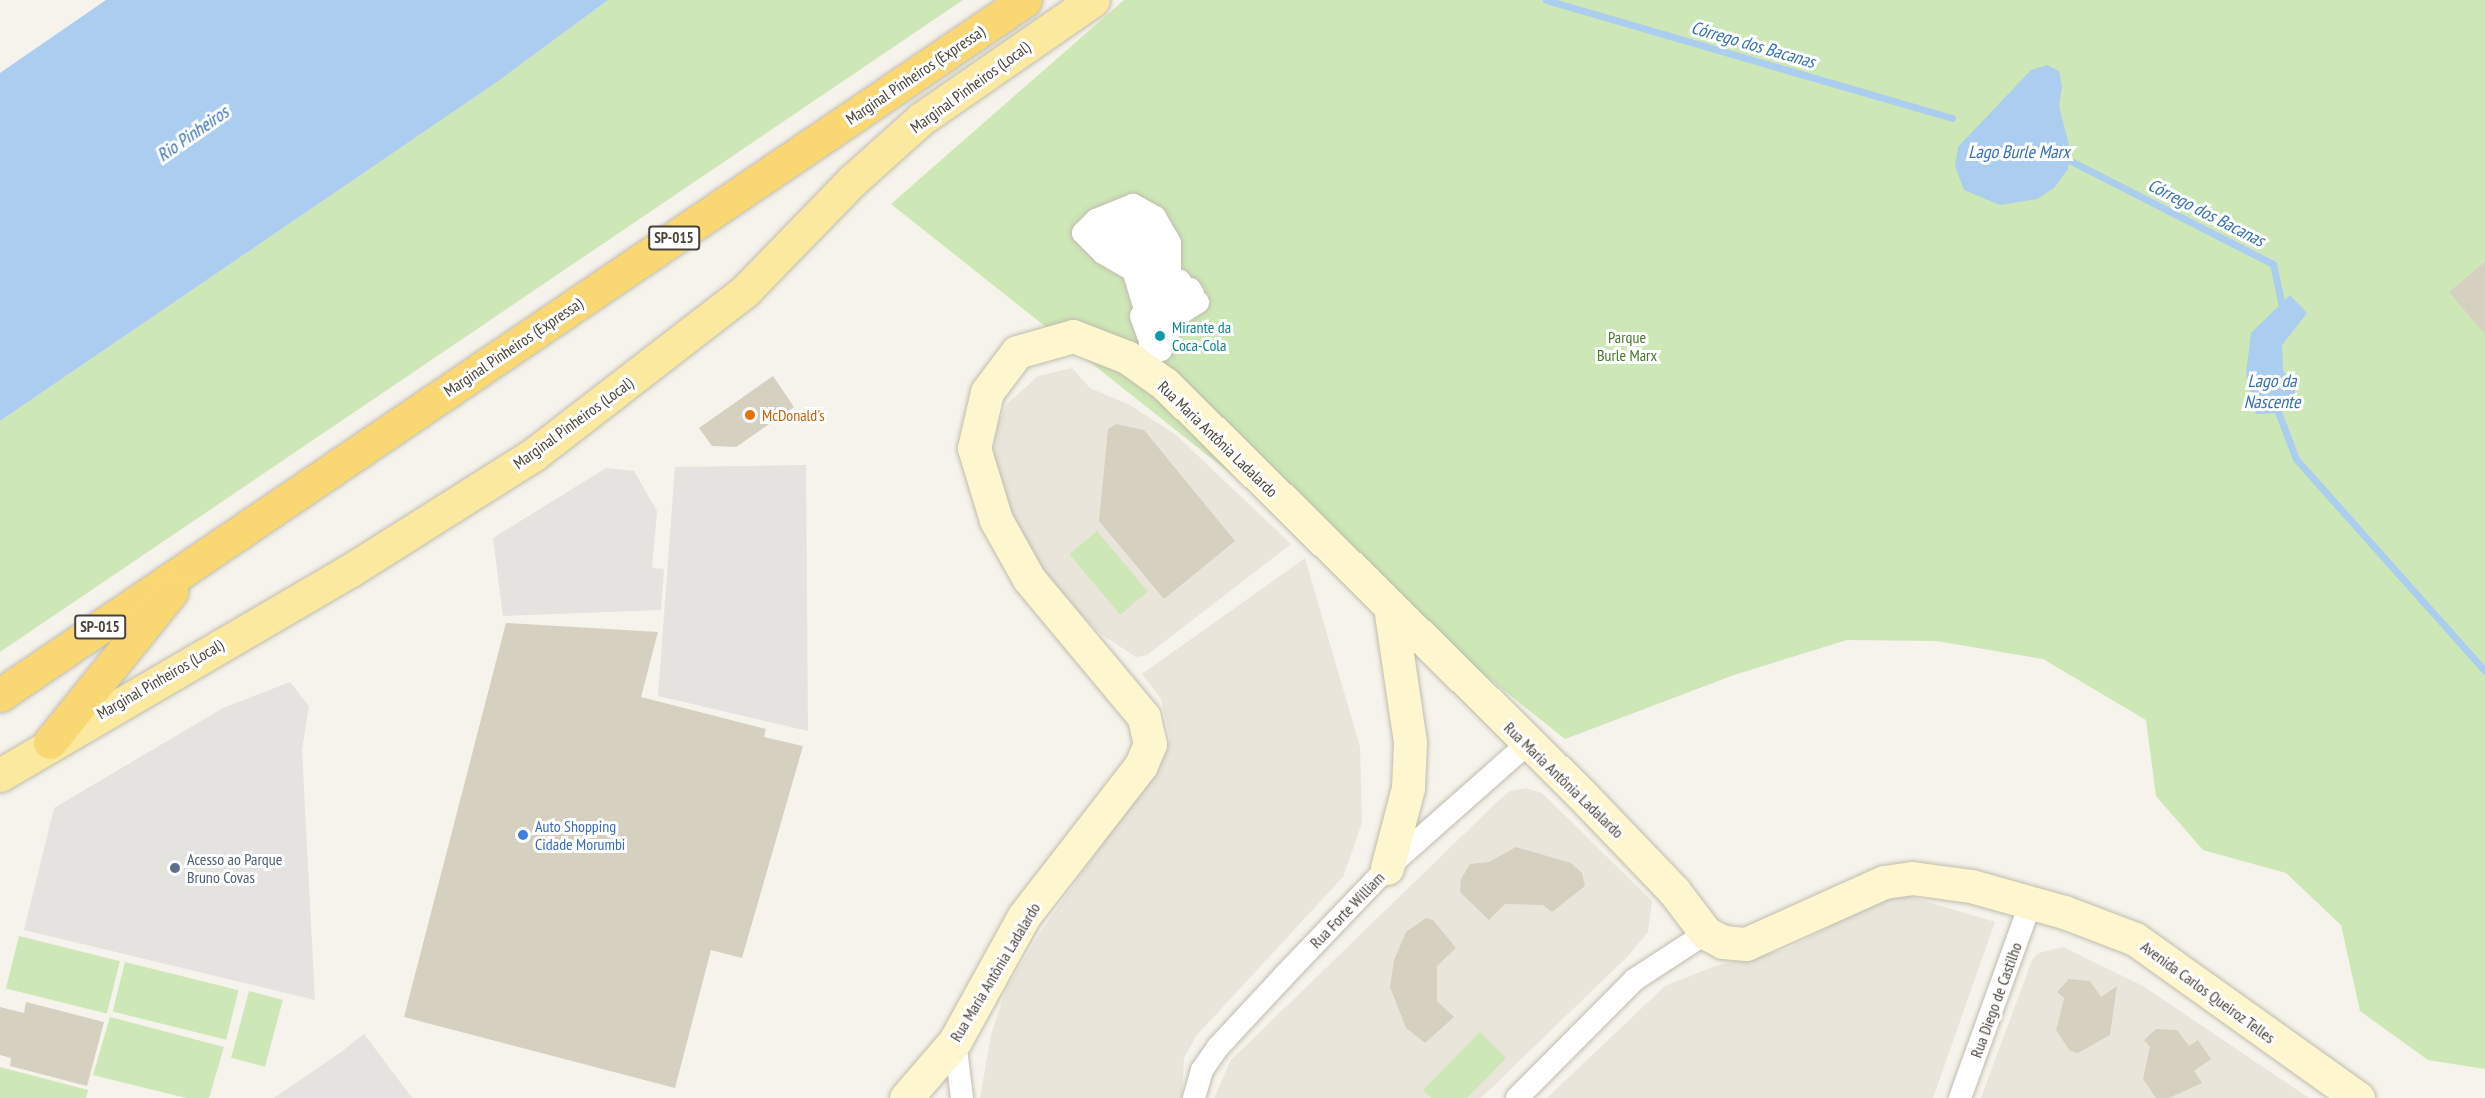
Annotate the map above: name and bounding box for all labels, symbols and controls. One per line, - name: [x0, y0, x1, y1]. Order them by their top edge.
- water label: Córrego dos Bacanas: [1689, 17, 1817, 73]
- street label: Marginal Pinheiros (Expressa): [842, 21, 988, 129]
- street label: Marginal Pinheiros (Local): [907, 37, 1033, 137]
- water label: Rio Pinheiros: [153, 102, 233, 166]
- water label: Lago Burle Marx: [1968, 141, 2070, 163]
- water label: Córrego dos Bacanas: [2144, 174, 2268, 252]
- road number: SP-015: [647, 226, 701, 250]
- street label: Marginal Pinheiros (Expressa): [440, 293, 586, 401]
- place label: Mirante da Coca-Cola: [1172, 317, 1231, 355]
- park label: Parque Burle Marx: [1597, 327, 1657, 365]
- marker: Mirante da Coca-Cola: [1153, 329, 1167, 343]
- water label: Lago da Nascente: [2244, 371, 2300, 413]
- street label: Marginal Pinheiros (Local): [510, 373, 636, 473]
- street label: Rua Maria Antônia Ladalardo: [1154, 377, 1282, 501]
- place label: McDonald's: [762, 405, 825, 425]
- marker: McDonald's: [743, 408, 757, 422]
- road number: SP-015: [73, 615, 127, 639]
- street label: Marginal Pinheiros (Local): [93, 635, 227, 723]
- street label: Rua Maria Antônia Ladalardo: [1500, 718, 1628, 842]
- place label: Auto Shopping Cidade Morumbi: [535, 816, 625, 854]
- marker: Auto Shopping Cidade Morumbi: [516, 828, 530, 842]
- place label: Acesso ao Parque Bruno Covas: [187, 849, 282, 887]
- marker: Acesso ao Parque Bruno Covas: [168, 861, 182, 875]
- street label: Rua Forte William: [1306, 868, 1388, 952]
- street label: Rua Maria Antônia Ladalardo: [946, 899, 1044, 1045]
- street label: Avenida Carlos Queiroz Telles: [2137, 937, 2279, 1047]
- street label: Rua Diego de Castilho: [1966, 940, 2026, 1060]

